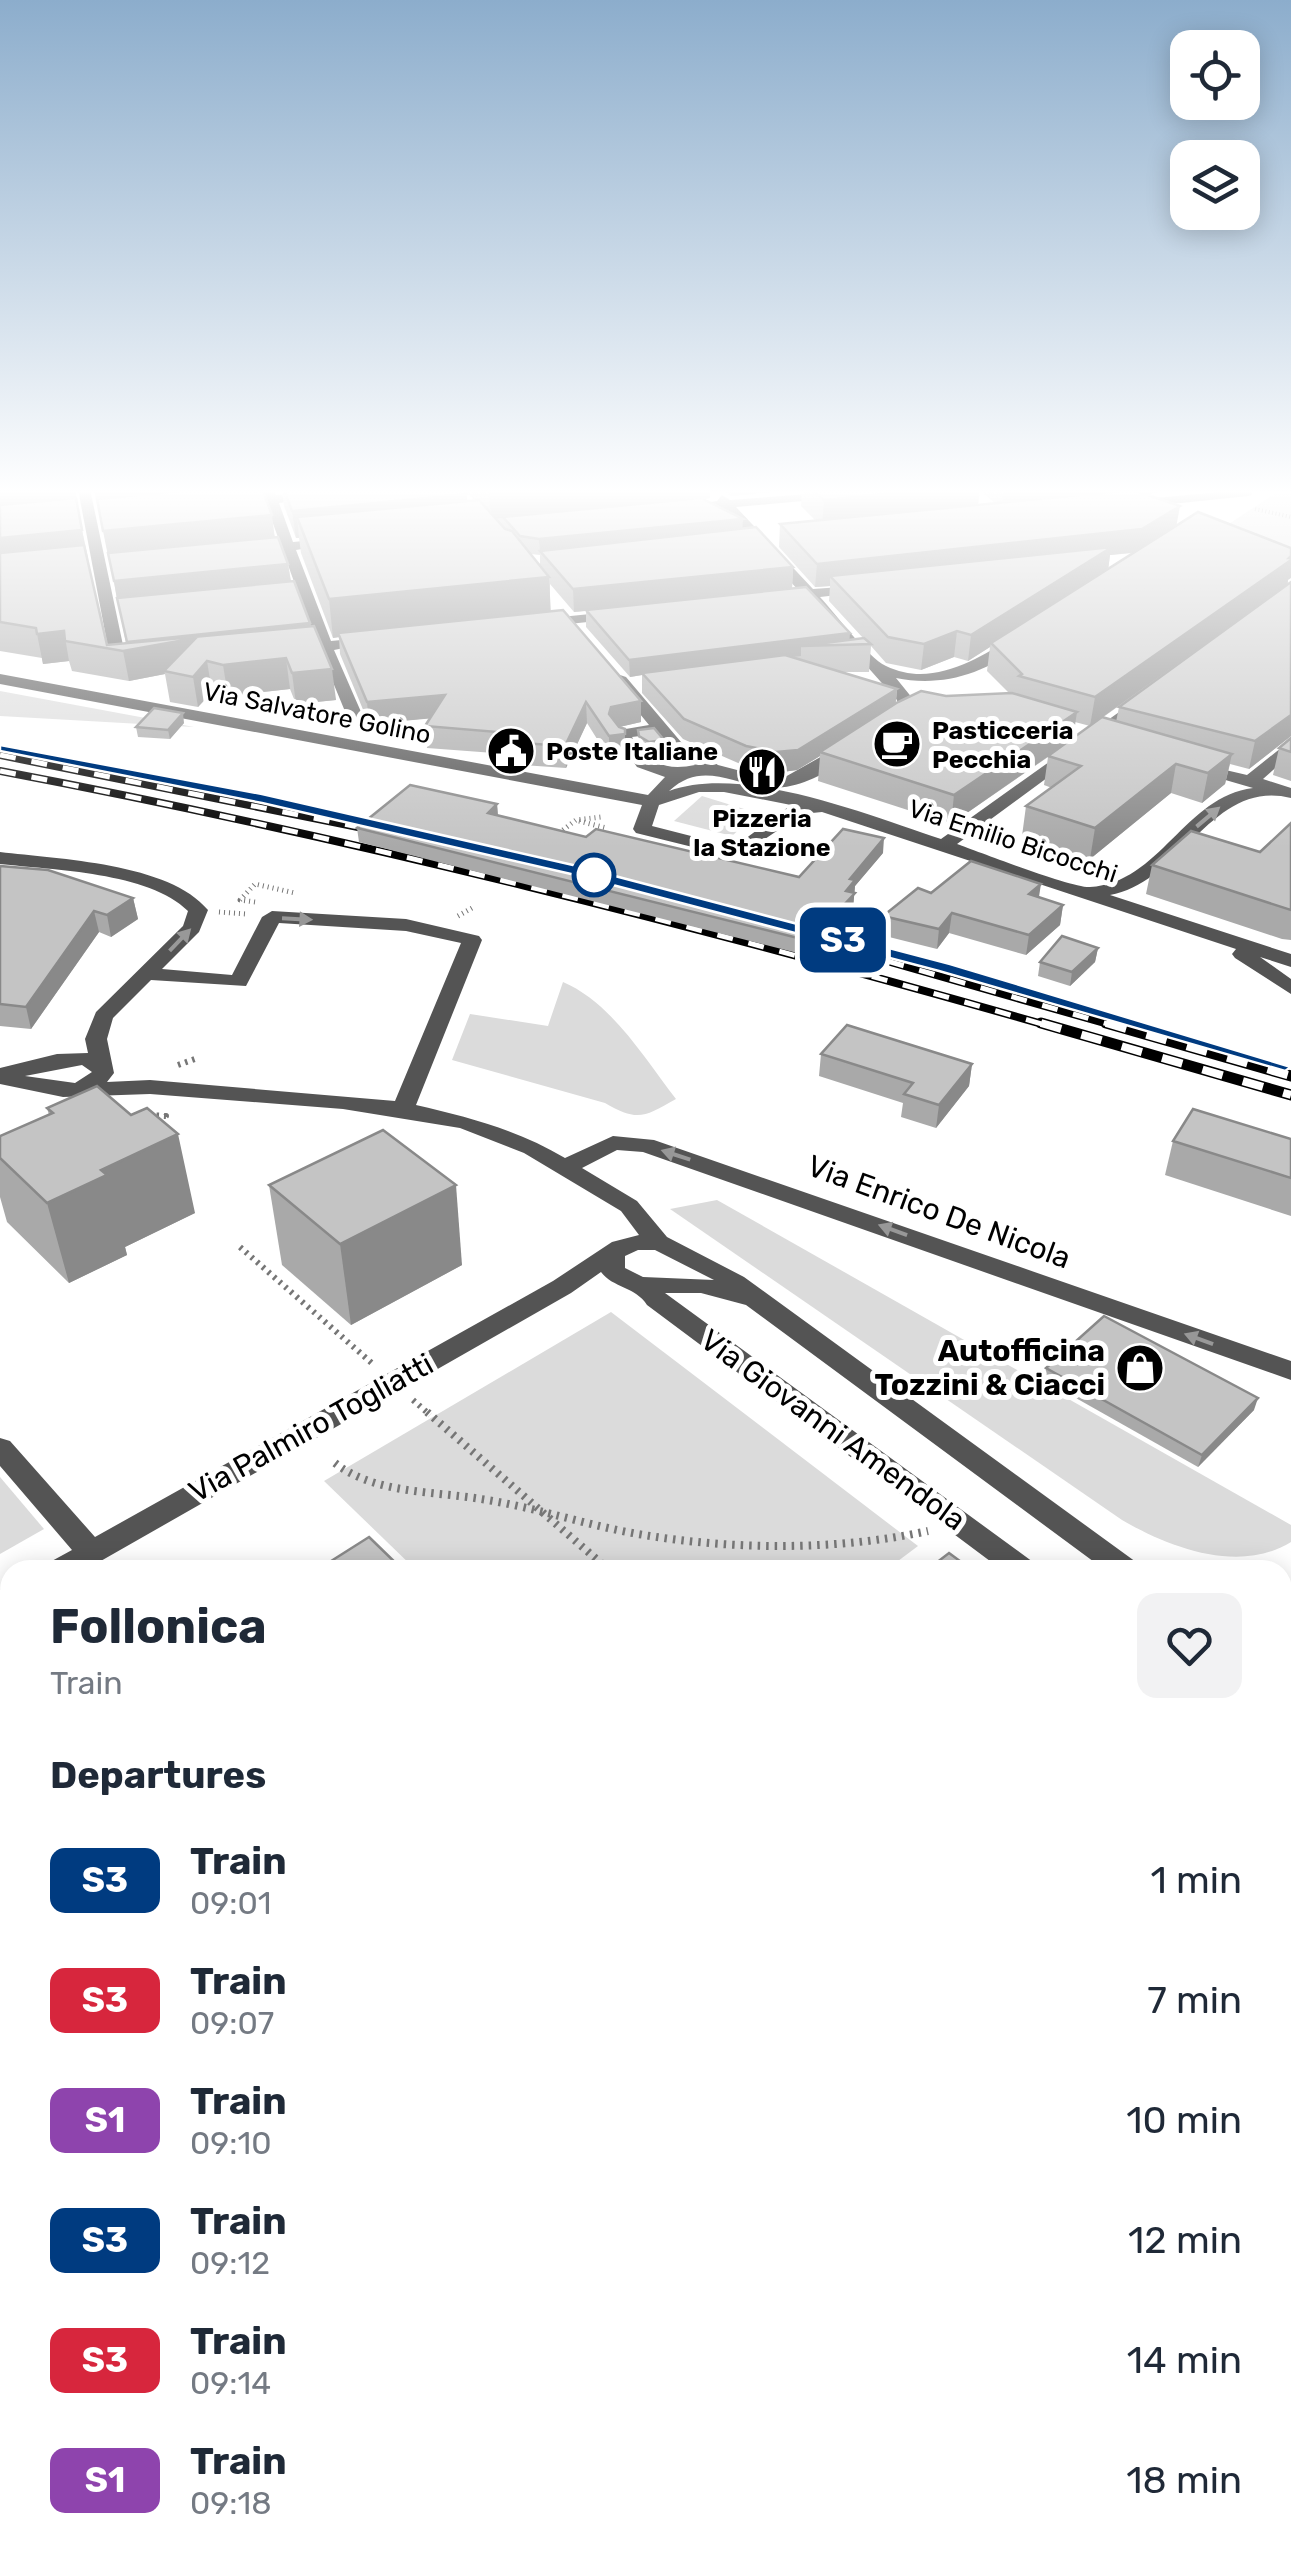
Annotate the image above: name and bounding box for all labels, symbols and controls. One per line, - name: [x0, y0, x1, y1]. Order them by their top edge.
- map controls: [1170, 30, 1260, 230]
- button: locate: [1170, 30, 1260, 120]
- button: layers: [1170, 140, 1260, 230]
- street label: Via Salvatore Golino: [201, 677, 433, 749]
- place label: Pasticceria Pecchia: [932, 716, 1074, 774]
- cafe icon: Pasticceria Pecchia: [871, 718, 923, 770]
- public building icon: Poste Italiane: [485, 725, 537, 777]
- place label: Poste Italiane: [546, 737, 718, 766]
- restaurant icon: Pizzeria la Stazione: [736, 746, 788, 798]
- street label: Via Emilio Bicocchi: [905, 794, 1121, 888]
- place label: Pizzeria la Stazione: [693, 804, 831, 862]
- one-way arrow: [1196, 807, 1221, 828]
- unlabelled marker: [573, 854, 615, 896]
- line badge: S3: [798, 908, 888, 972]
- one-way arrow: [281, 911, 313, 927]
- text: S3: [820, 919, 866, 961]
- one-way arrow: [168, 928, 191, 952]
- one-way arrow: [661, 1146, 691, 1161]
- street label: Via Enrico De Nicola: [802, 1148, 1076, 1276]
- one-way arrow: [877, 1222, 907, 1237]
- street label: Via Giovanni Amendola: [694, 1322, 972, 1538]
- one-way arrow: [1184, 1331, 1214, 1346]
- place label: Autofficina Tozzini & Ciacci: [875, 1333, 1105, 1403]
- shop icon: Autofficina Tozzini & Ciacci: [1114, 1342, 1166, 1394]
- street label: Via Palmiro Togliatti: [183, 1346, 439, 1510]
- button: heart: [1137, 1593, 1242, 1698]
- text: Follonica: [50, 1598, 267, 1655]
- text: Train: [50, 1664, 123, 1702]
- text: Departures: [50, 1752, 266, 1798]
- text: Train: [190, 1838, 287, 1884]
- text: 1 min: [1150, 1857, 1242, 1903]
- text: S3: [82, 1859, 128, 1901]
- text: 09:01: [190, 1884, 272, 1922]
- text: Train: [190, 1958, 287, 2004]
- text: 7 min: [1147, 1977, 1242, 2023]
- text: S3: [82, 1979, 128, 2021]
- text: 09:07: [190, 2004, 274, 2042]
- text: Train: [190, 2078, 287, 2124]
- text: 10 min: [1126, 2097, 1242, 2143]
- text: S1: [85, 2099, 125, 2141]
- text: 09:10: [190, 2124, 272, 2162]
- text: Train: [190, 2198, 287, 2244]
- text: 12 min: [1128, 2217, 1242, 2263]
- text: S3: [82, 2219, 128, 2261]
- text: 09:12: [190, 2244, 270, 2282]
- text: Train: [190, 2318, 287, 2364]
- text: 14 min: [1127, 2337, 1242, 2383]
- text: S3: [82, 2339, 128, 2381]
- text: 09:14: [190, 2364, 271, 2402]
- text: Train: [190, 2438, 287, 2484]
- text: 18 min: [1126, 2457, 1242, 2503]
- text: S1: [85, 2459, 125, 2501]
- text: 09:18: [190, 2484, 272, 2522]

